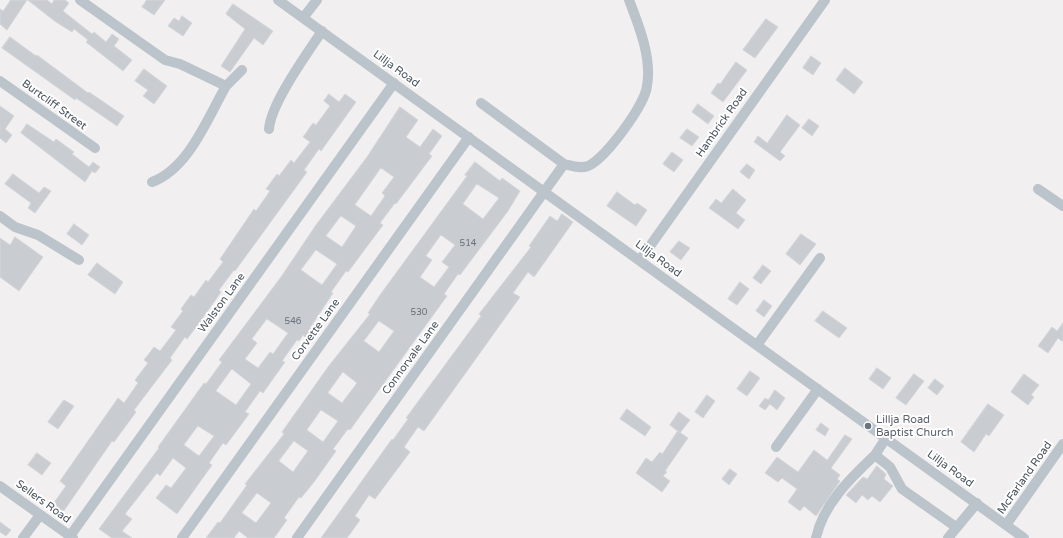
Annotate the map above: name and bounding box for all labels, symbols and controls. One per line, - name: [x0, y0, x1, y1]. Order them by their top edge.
- street label: Lillja Road: [370, 48, 422, 90]
- street label: Burtcliff Street: [19, 77, 89, 133]
- street label: Hambrick Road: [693, 86, 751, 160]
- street label: Lillja Road: [632, 238, 684, 280]
- house number: 514: [460, 239, 476, 249]
- street label: Walston Lane: [196, 271, 248, 335]
- street label: Corvette Lane: [289, 297, 343, 363]
- house number: 530: [411, 308, 427, 318]
- house number: 546: [285, 317, 301, 327]
- street label: Connorvale Lane: [380, 319, 442, 397]
- place label: Lillja Road Baptist Church: [876, 413, 954, 439]
- marker: Lillja Road Baptist Church: [863, 421, 873, 431]
- street label: McFarland Road: [995, 439, 1055, 517]
- street label: Lillja Road: [924, 448, 976, 490]
- street label: Sellers Road: [13, 478, 73, 526]

